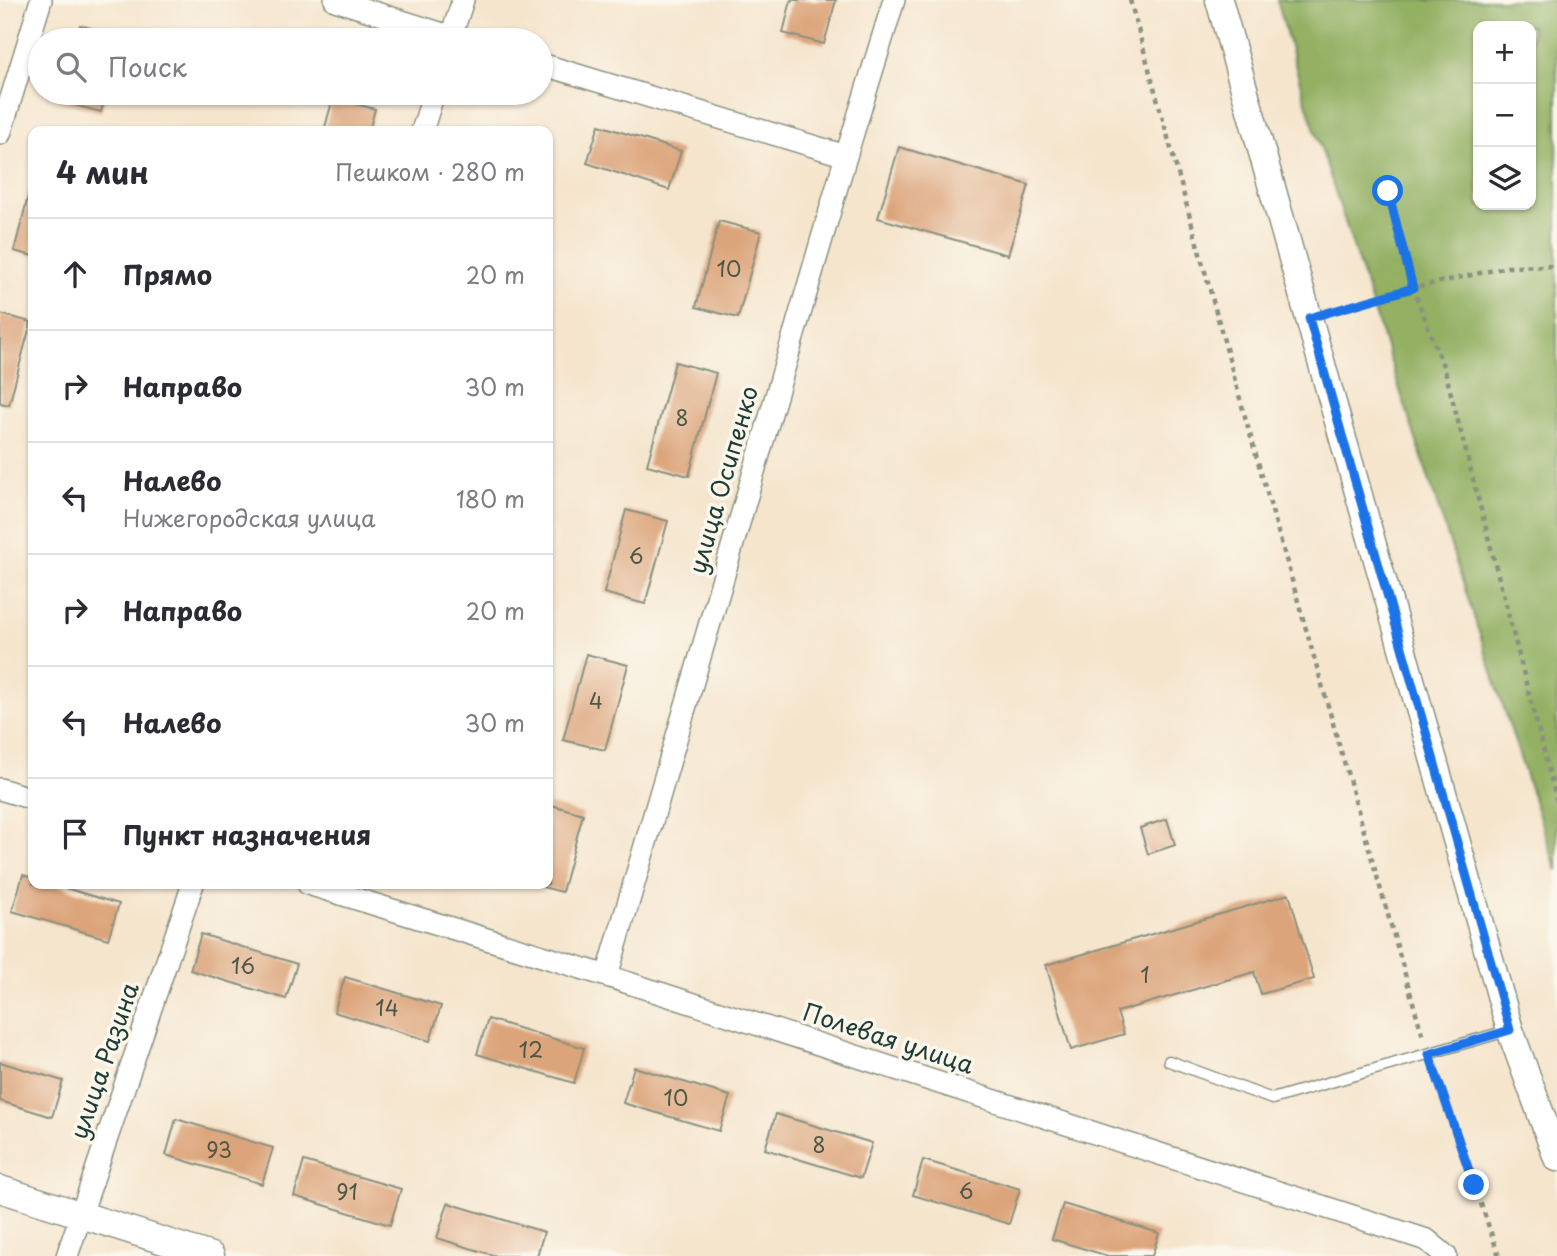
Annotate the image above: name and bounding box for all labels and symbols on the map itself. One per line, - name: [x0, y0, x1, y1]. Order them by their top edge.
- route start: [1372, 175, 1403, 206]
- house number: 10: [717, 252, 741, 284]
- street label: улица Осипенко: [678, 381, 766, 578]
- house number: 8: [675, 401, 689, 433]
- house number: 6: [629, 539, 643, 571]
- house number: 4: [589, 684, 603, 716]
- house number: 16: [231, 949, 255, 981]
- house number: 1: [1140, 958, 1150, 990]
- street label: улица Разина: [59, 977, 147, 1144]
- house number: 14: [375, 991, 399, 1023]
- street label: Полевая улица: [799, 993, 979, 1082]
- house number: 12: [519, 1033, 543, 1065]
- house number: 10: [664, 1081, 688, 1113]
- house number: 8: [812, 1128, 826, 1160]
- house number: 93: [206, 1133, 232, 1165]
- route end: [1458, 1169, 1489, 1200]
- house number: 6: [959, 1174, 973, 1206]
- house number: 91: [336, 1175, 358, 1207]

